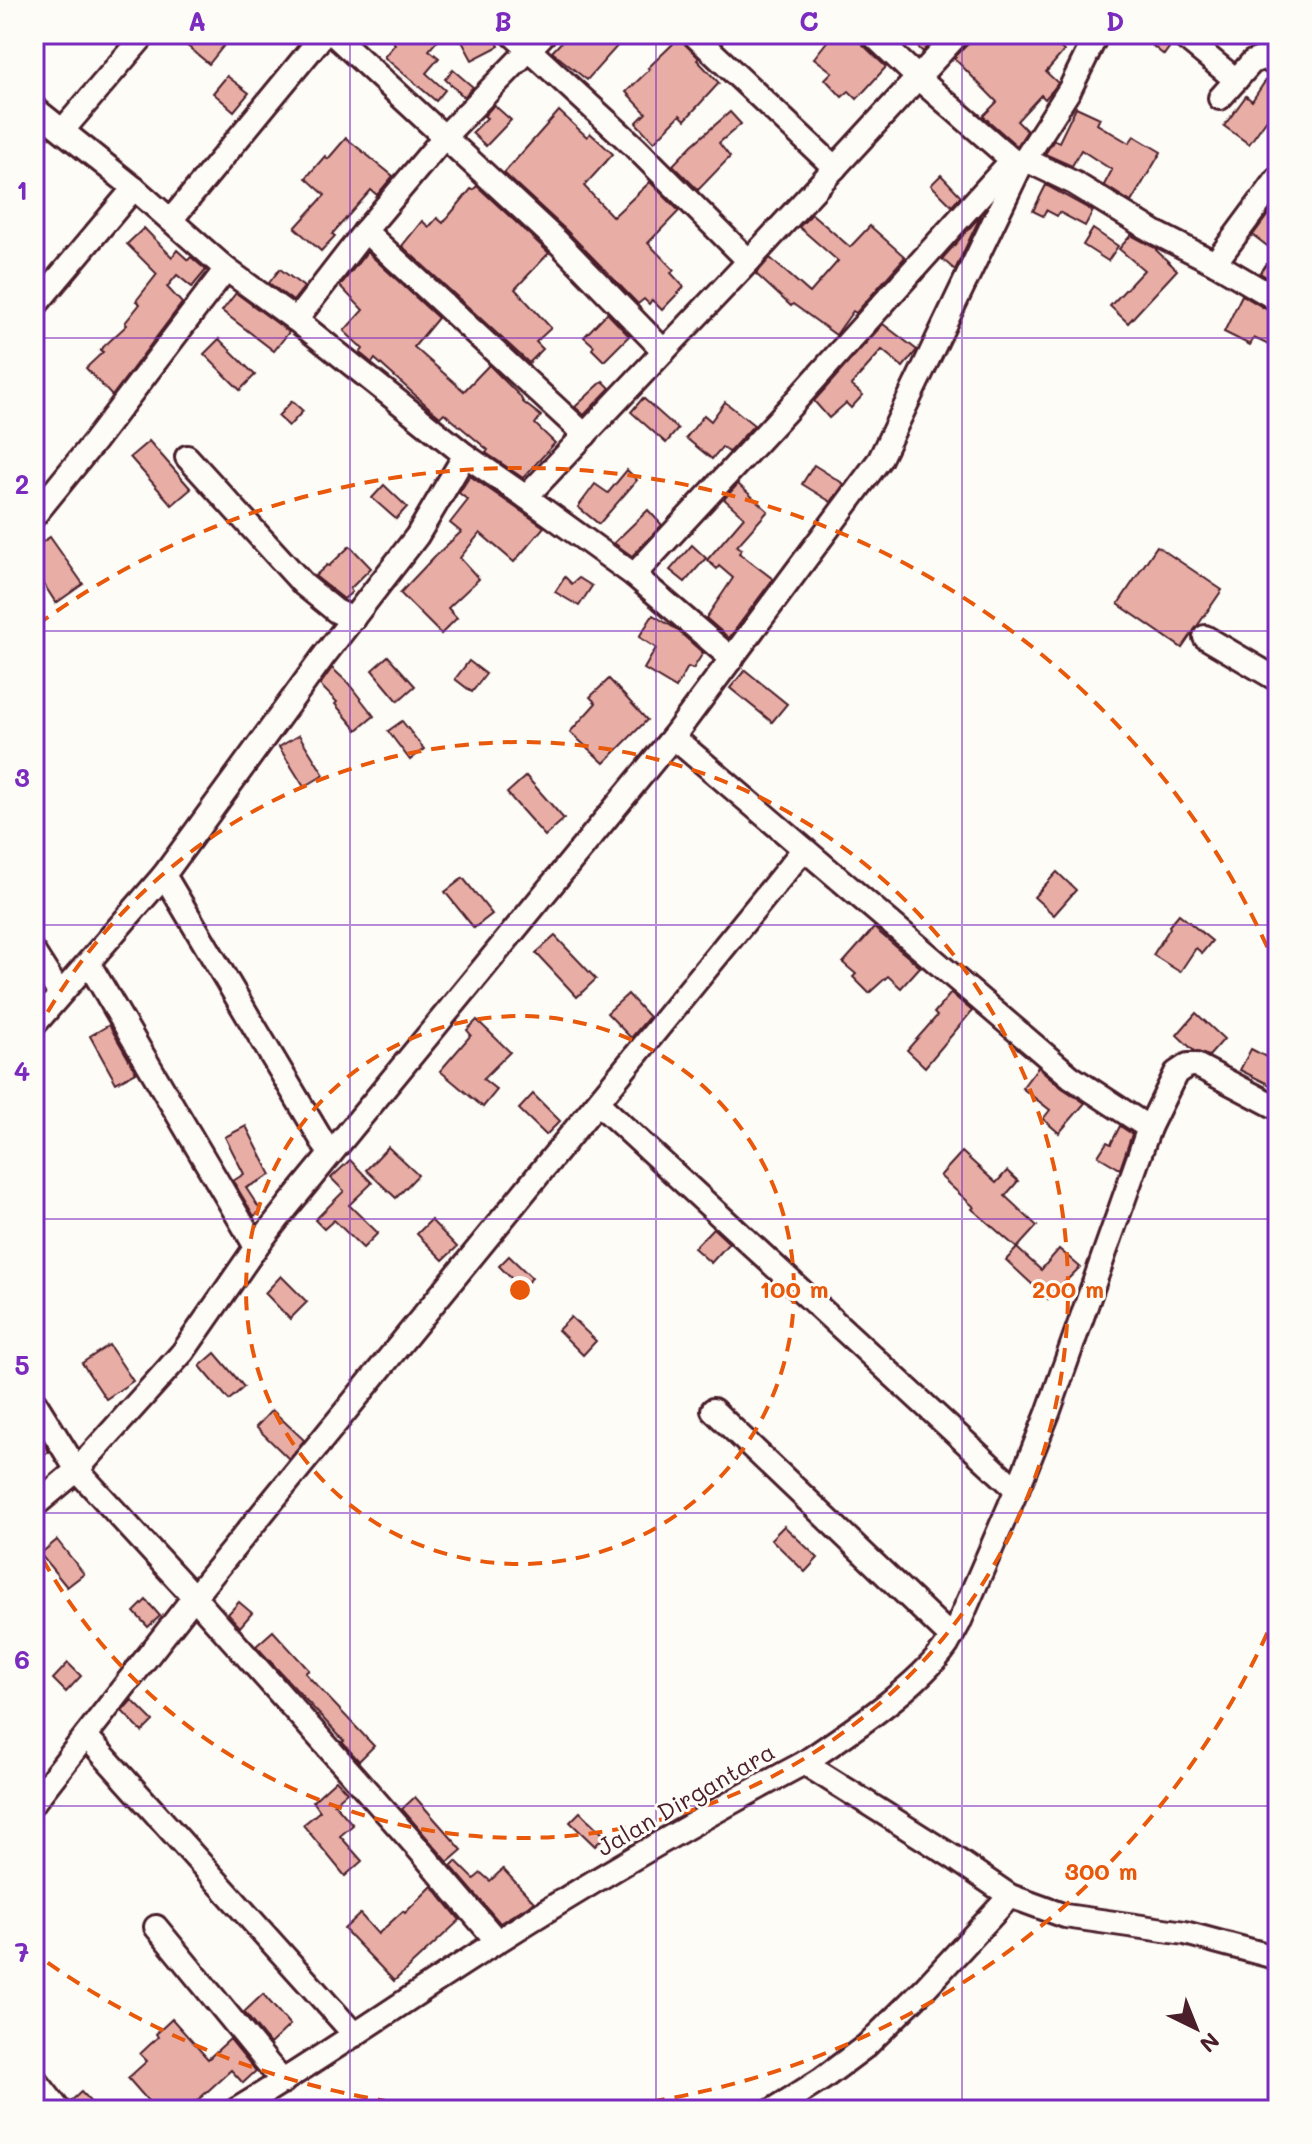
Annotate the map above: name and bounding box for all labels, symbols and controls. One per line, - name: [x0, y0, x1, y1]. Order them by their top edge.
- text: A: [188, 4, 206, 38]
- text: B: [494, 4, 512, 38]
- text: C: [799, 4, 819, 38]
- text: D: [1106, 4, 1124, 38]
- text: 1: [16, 173, 28, 207]
- text: 2: [15, 467, 29, 501]
- text: 3: [14, 760, 30, 794]
- text: 4: [14, 1054, 30, 1088]
- text: 100 m: [759, 1273, 829, 1304]
- text: 200 m: [1032, 1273, 1104, 1304]
- centre of rings: [506, 1276, 534, 1304]
- text: 5: [14, 1348, 30, 1382]
- text: 6: [14, 1642, 30, 1676]
- street label: Jalan Dirgantara: [591, 1735, 780, 1862]
- text: 300 m: [1065, 1855, 1137, 1886]
- text: 7: [15, 1935, 29, 1969]
- north arrow: [1156, 1988, 1236, 2068]
- text: N: [1194, 2027, 1226, 2059]

